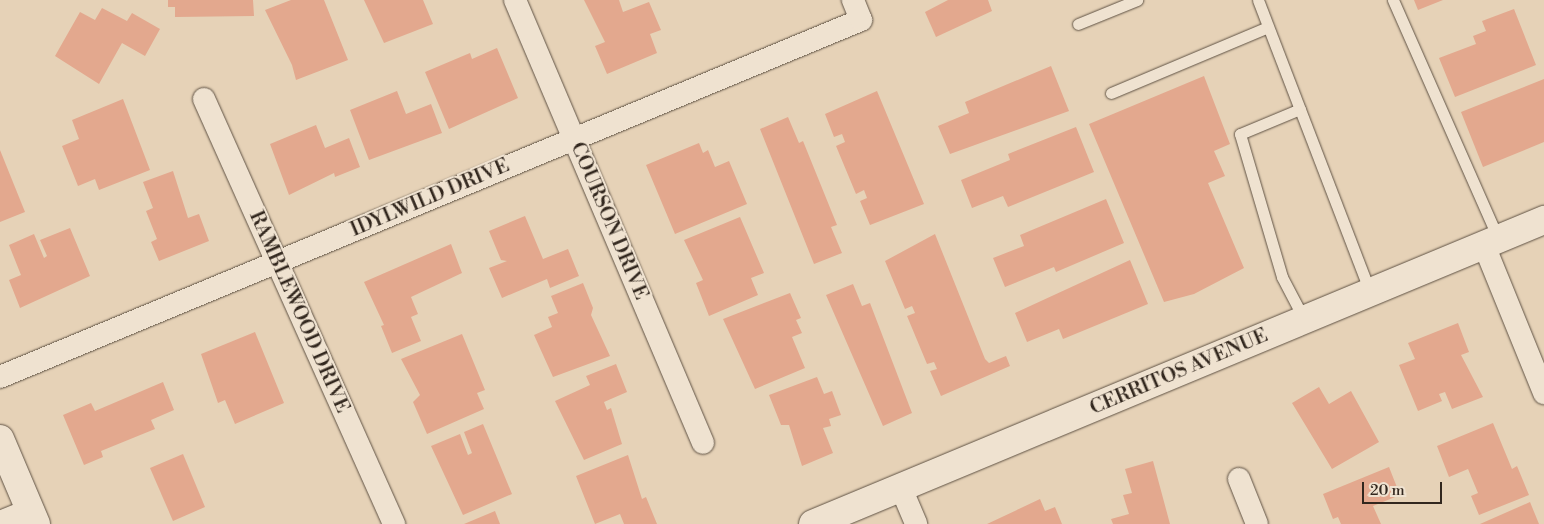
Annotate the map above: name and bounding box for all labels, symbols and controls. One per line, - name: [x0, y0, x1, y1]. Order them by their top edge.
- street label: COURSON DRIVE: [565, 139, 653, 303]
- street label: IDYLWILD DRIVE: [347, 154, 513, 242]
- street label: RAMBLEWOOD DRIVE: [244, 207, 354, 417]
- street label: CERRITOS AVENUE: [1086, 324, 1272, 420]
- scale bar: [1364, 472, 1444, 504]
- text: 20 m: [1370, 481, 1405, 500]

